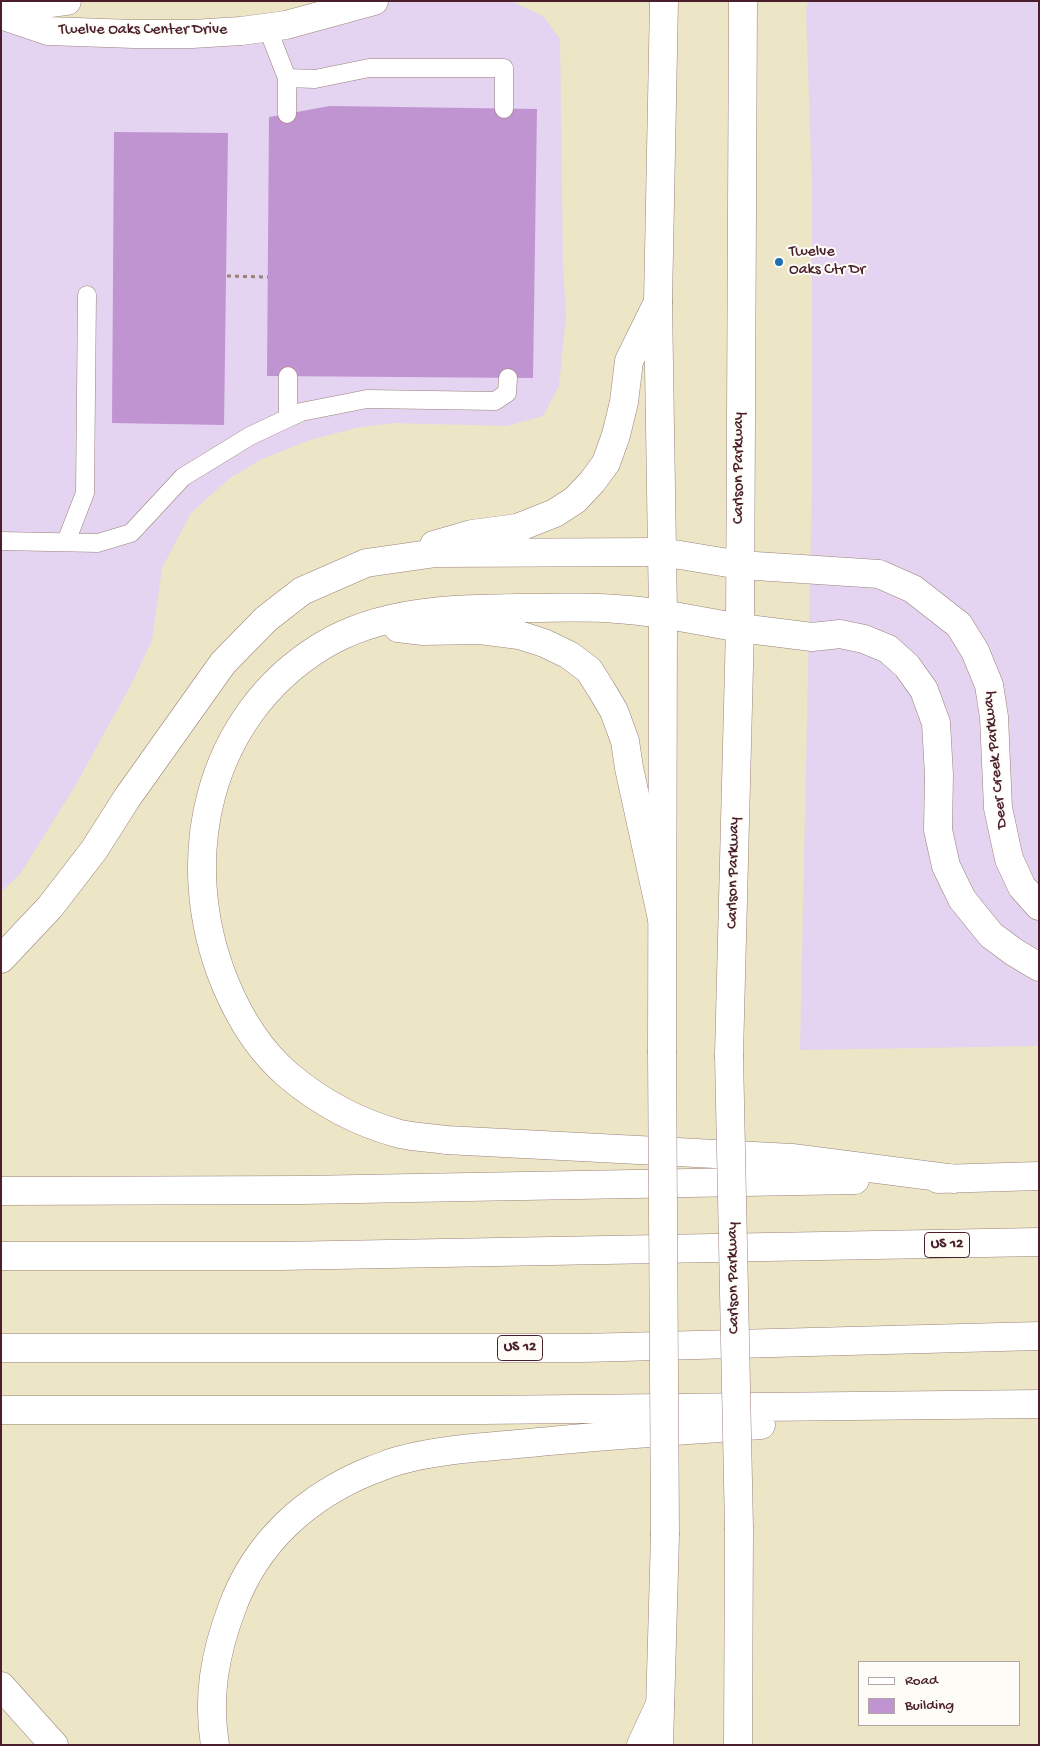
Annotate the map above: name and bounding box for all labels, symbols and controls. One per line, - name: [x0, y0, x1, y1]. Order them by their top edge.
- street label: Twelve Oaks Center Drive: [59, 21, 227, 41]
- place label: Twelve Oaks Ctr Dr: [789, 243, 865, 281]
- marker: Twelve Oaks Ctr Dr: [773, 256, 785, 268]
- street label: Carlson Parkway: [730, 412, 750, 524]
- street label: Deer Creek Parkway: [979, 690, 1013, 830]
- street label: Carlson Parkway: [723, 817, 745, 929]
- street label: Carlson Parkway: [723, 1222, 745, 1334]
- road number: US 12: [924, 1232, 970, 1258]
- road number: US 12: [498, 1336, 542, 1360]
- legend: [858, 1661, 1020, 1726]
- text: Road: [905, 1672, 938, 1690]
- text: Building: [905, 1697, 954, 1715]

